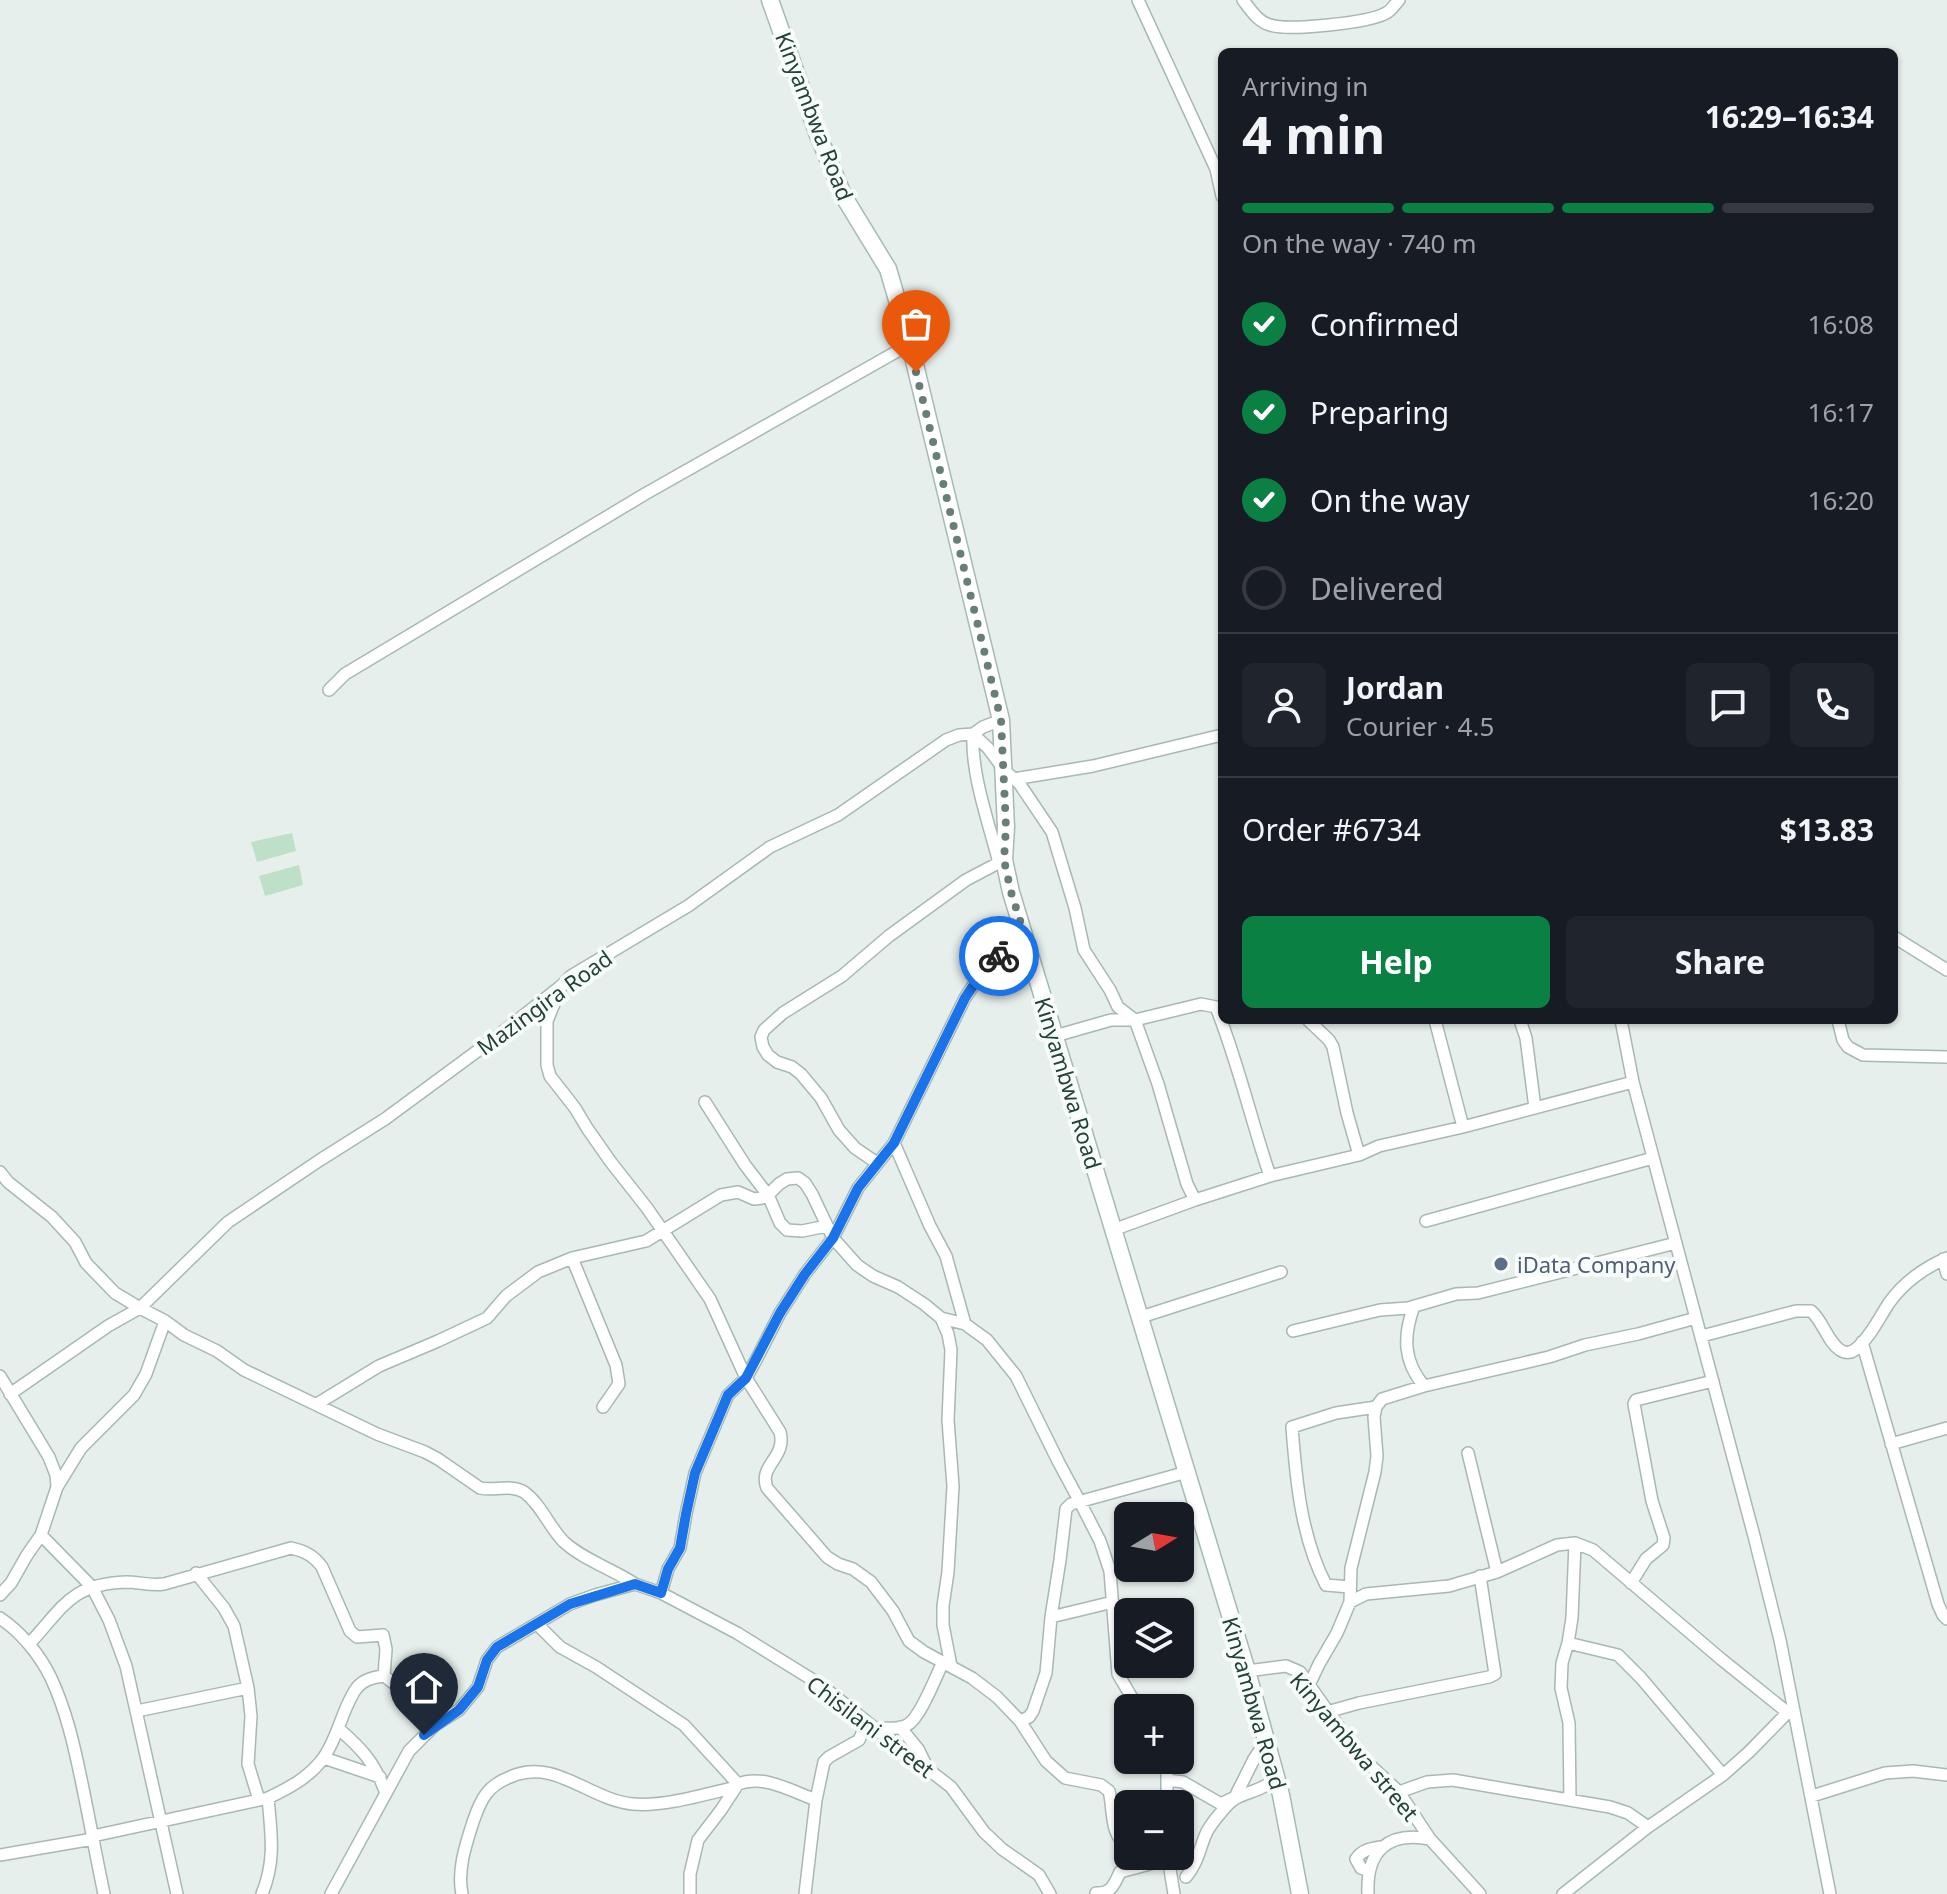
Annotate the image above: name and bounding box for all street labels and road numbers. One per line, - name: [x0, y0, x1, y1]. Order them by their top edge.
- street label: Kinyambwa Road: [769, 27, 861, 205]
- street label: Mazingira Road: [470, 943, 618, 1061]
- street label: Kinyambwa Road: [1029, 993, 1109, 1173]
- street label: Kinyambwa Road: [1216, 1613, 1294, 1793]
- street label: Kinyambwa street: [1284, 1665, 1426, 1827]
- street label: Chisilani street: [801, 1668, 941, 1784]

